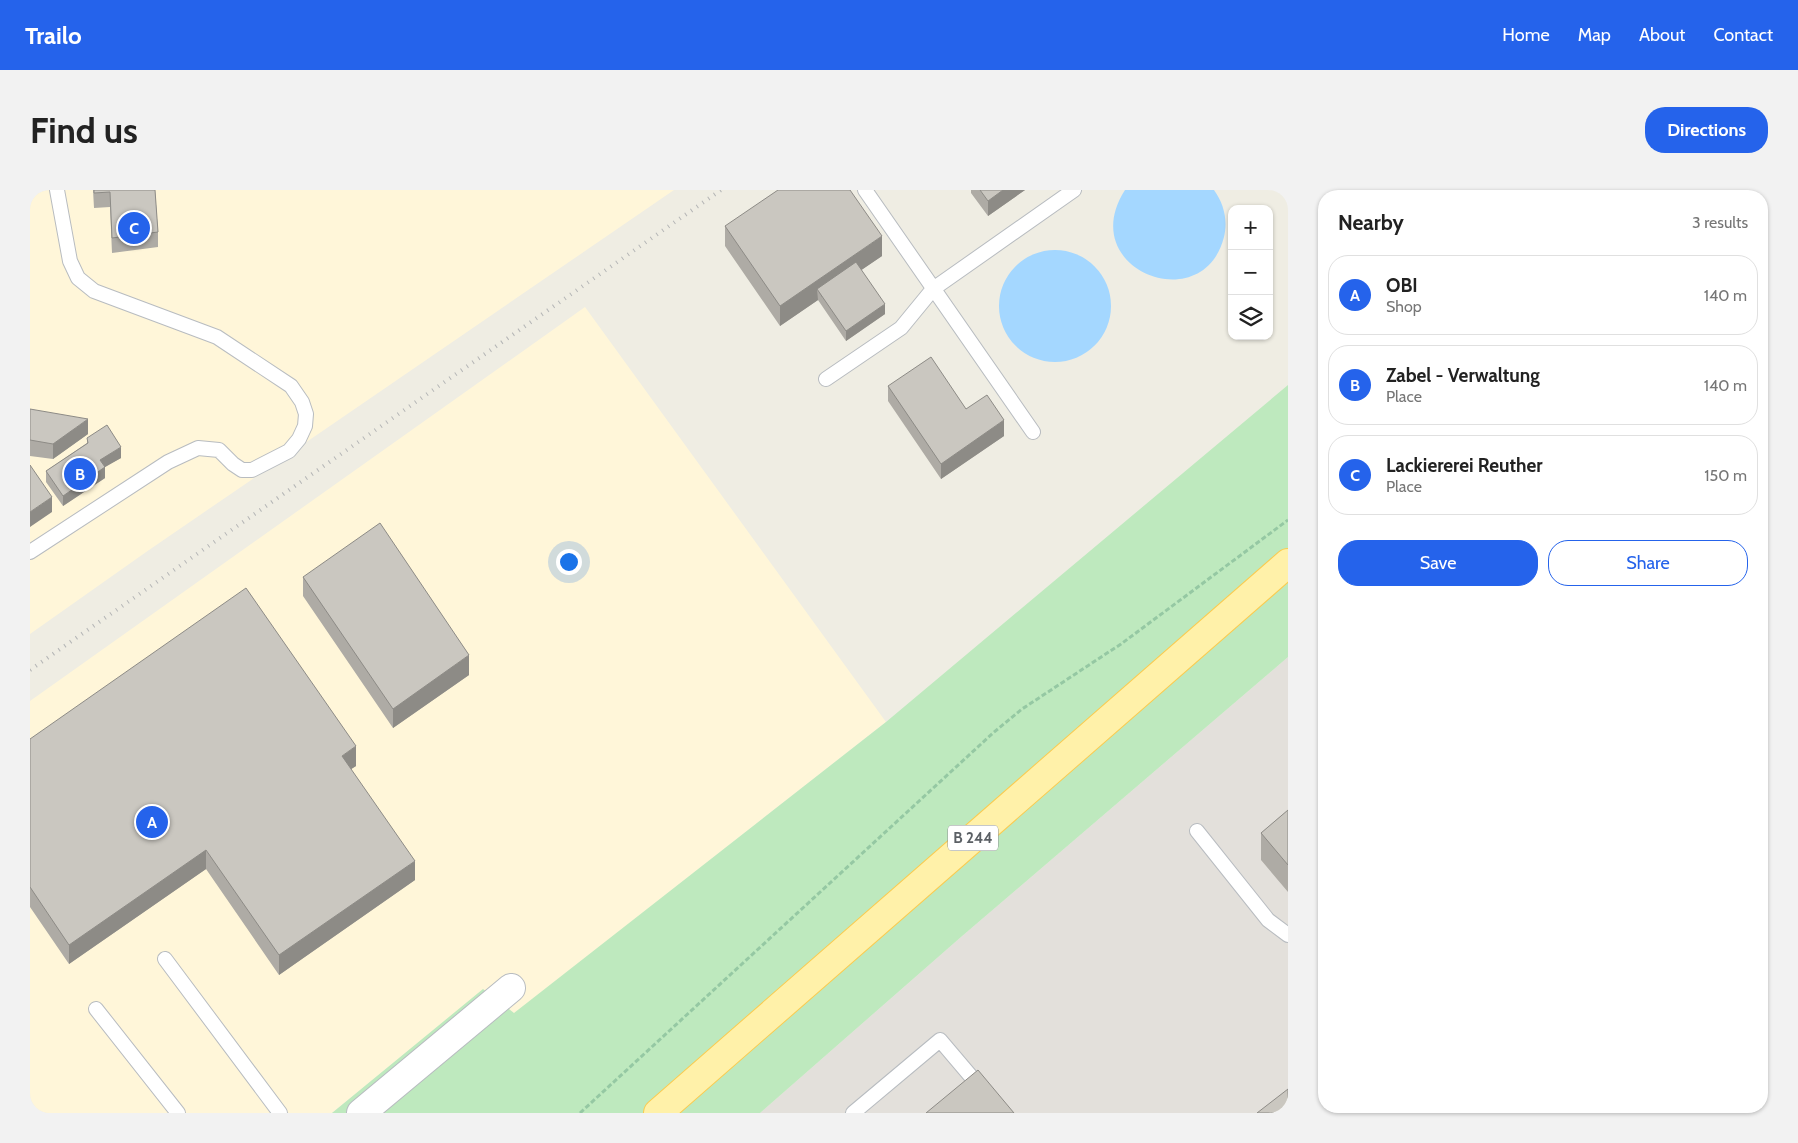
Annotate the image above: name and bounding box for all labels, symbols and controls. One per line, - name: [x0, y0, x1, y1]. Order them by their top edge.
- text: Trailo: [25, 21, 82, 50]
- text: Home: [1502, 24, 1550, 46]
- text: Map: [1578, 24, 1611, 46]
- text: About: [1639, 24, 1685, 46]
- text: Contact: [1713, 24, 1773, 46]
- button: Directions: [1645, 107, 1768, 153]
- text: Find us: [30, 109, 138, 152]
- map controls: [1228, 205, 1273, 340]
- button: +: [1228, 205, 1273, 250]
- pin: C: [118, 209, 150, 247]
- text: Nearby: [1338, 210, 1404, 235]
- text: 3 results: [1692, 213, 1748, 232]
- button: −: [1228, 250, 1273, 295]
- text: OBI: [1386, 274, 1418, 297]
- text: A: [1350, 286, 1360, 305]
- text: 140 m: [1704, 286, 1747, 305]
- button: layers: [1228, 295, 1273, 340]
- text: Shop: [1386, 297, 1422, 316]
- text: Zabel - Verwaltung: [1386, 364, 1540, 387]
- text: B: [1350, 376, 1360, 395]
- text: 140 m: [1704, 376, 1747, 395]
- text: Place: [1386, 387, 1422, 406]
- text: Lackiererei Reuther: [1386, 454, 1543, 477]
- pin: B: [64, 455, 96, 493]
- text: C: [1350, 466, 1360, 485]
- text: 150 m: [1704, 466, 1747, 485]
- text: Place: [1386, 477, 1422, 496]
- button: Save: [1338, 540, 1538, 586]
- button: Share: [1548, 540, 1748, 586]
- your location: [556, 549, 582, 575]
- pin: A: [136, 803, 168, 841]
- road number: B 244: [948, 826, 998, 850]

